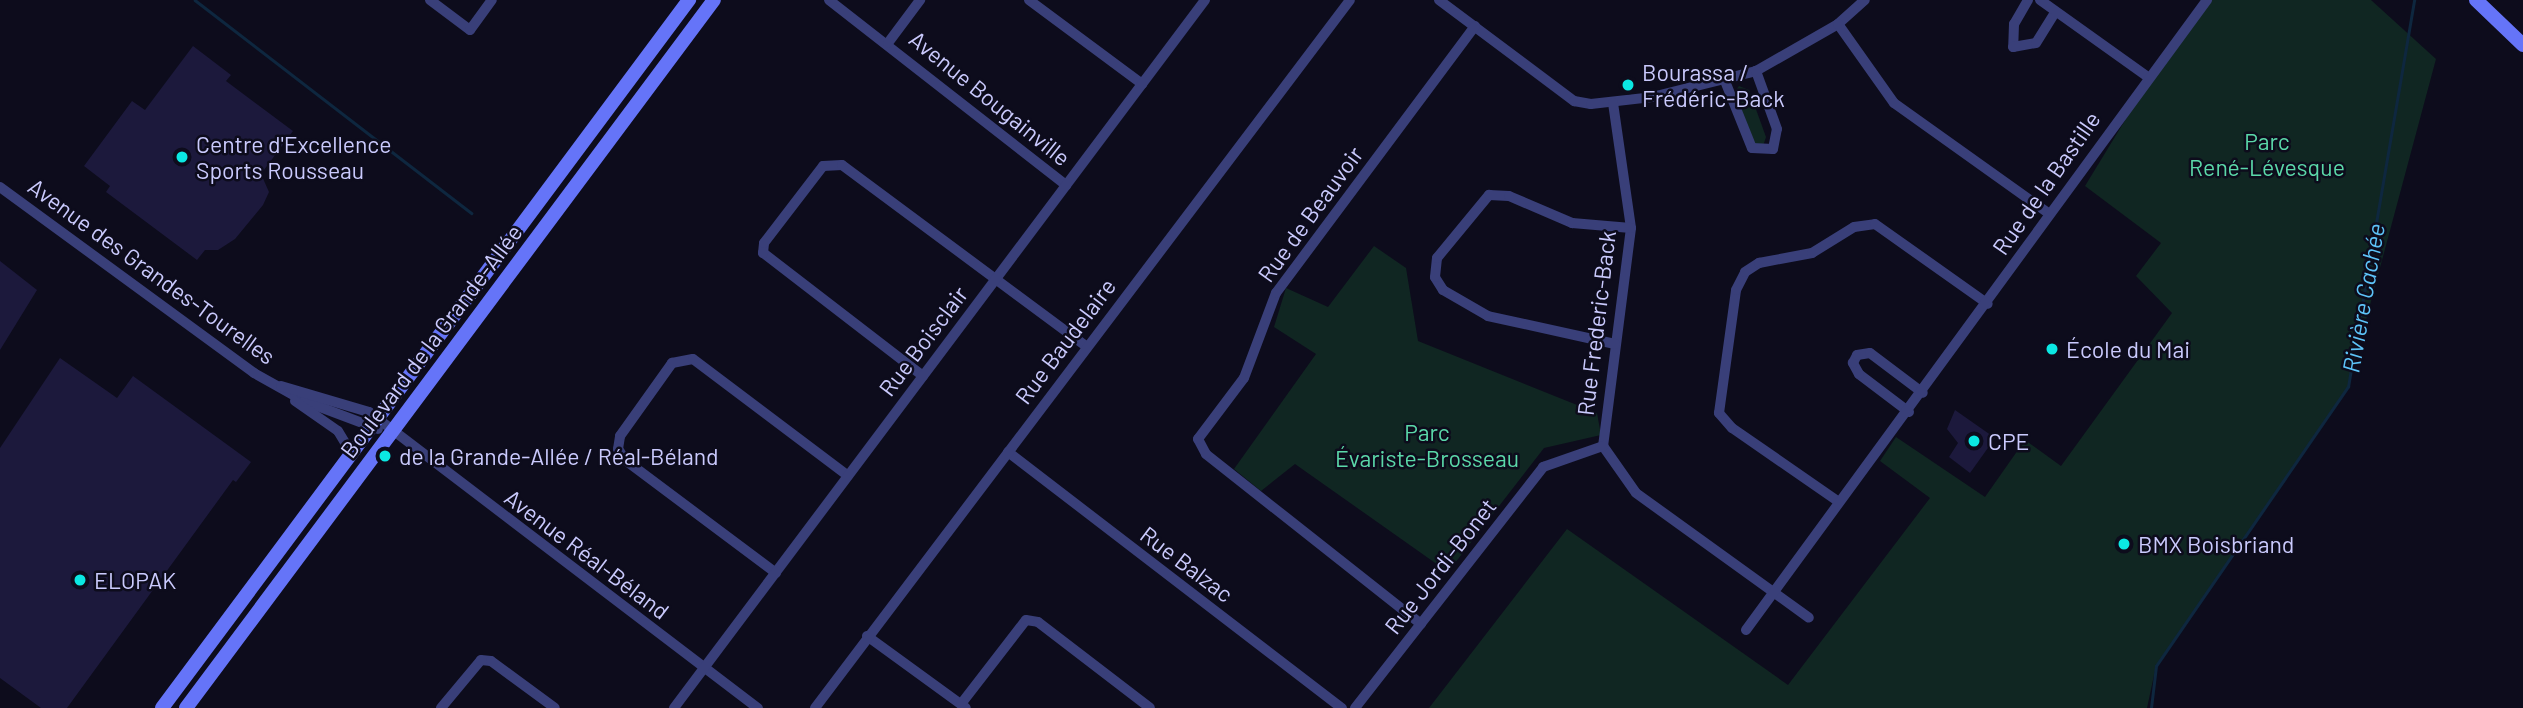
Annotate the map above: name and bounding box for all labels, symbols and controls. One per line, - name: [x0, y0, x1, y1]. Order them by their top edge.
- street label: Avenue Bougainville: [904, 25, 1076, 171]
- place label: Bourassa / Frédéric-Back: [1642, 58, 1785, 112]
- marker: Bourassa / Frédéric-Back: [1620, 77, 1636, 93]
- street label: Rue de la Bastille: [1986, 106, 2106, 260]
- park label: Parc René-Lévesque: [2189, 127, 2345, 181]
- place label: Centre d'Excellence Sports Rousseau: [196, 130, 391, 184]
- street label: Rue de Beauvoir: [1252, 141, 1368, 287]
- marker: Centre d'Excellence Sports Rousseau: [174, 149, 190, 165]
- street label: Avenue des Grandes-Tourelles: [23, 172, 281, 370]
- street label: Boulevard de la Grande-Allée: [334, 219, 528, 463]
- water label: Rivière Cachée: [2336, 221, 2390, 375]
- street label: Rue Frederic-Back: [1571, 229, 1621, 417]
- street label: Rue Baudelaire: [1009, 273, 1121, 409]
- street label: Rue Boisclair: [873, 281, 973, 401]
- place label: École du Mai: [2066, 335, 2190, 363]
- marker: École du Mai: [2044, 341, 2060, 357]
- park label: Parc Évariste-Brosseau: [1335, 418, 1519, 472]
- place label: CPE: [1988, 427, 2029, 455]
- marker: CPE: [1966, 433, 1982, 449]
- place label: de la Grande-Allée / Réal-Béland: [399, 442, 719, 470]
- marker: de la Grande-Allée / Réal-Béland: [377, 448, 393, 464]
- street label: Avenue Réal-Béland: [499, 483, 675, 625]
- street label: Rue Jordi-Bonet: [1378, 493, 1502, 639]
- street label: Rue Balzac: [1135, 520, 1239, 608]
- place label: BMX Boisbriand: [2138, 530, 2294, 558]
- marker: BMX Boisbriand: [2116, 536, 2132, 552]
- place label: ELOPAK: [94, 566, 176, 594]
- marker: ELOPAK: [72, 572, 88, 588]

